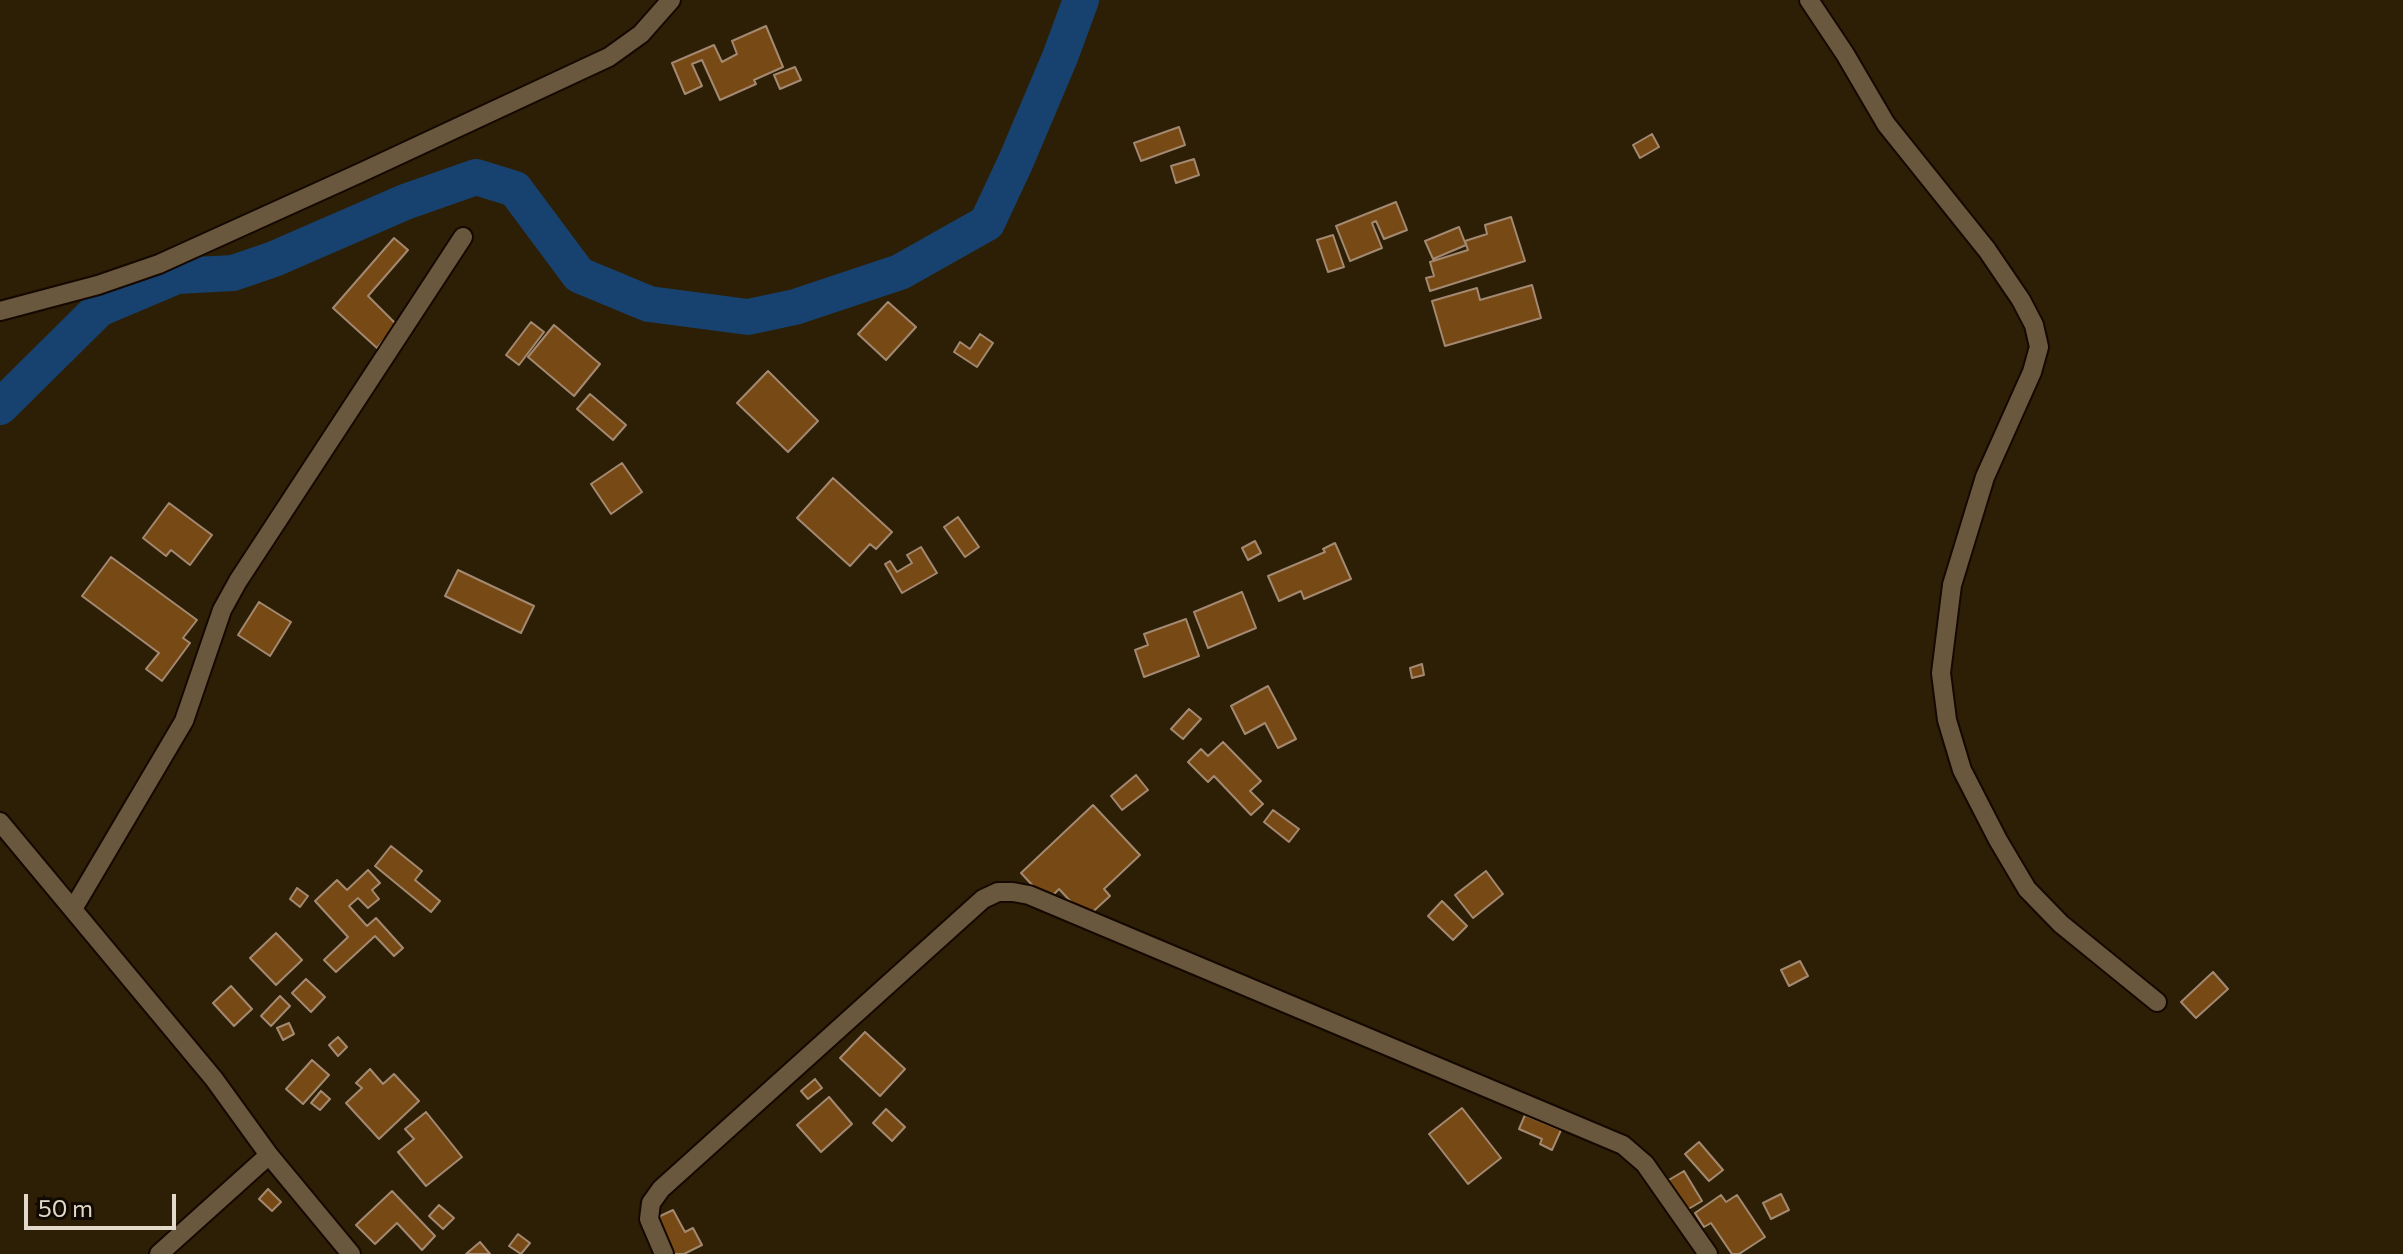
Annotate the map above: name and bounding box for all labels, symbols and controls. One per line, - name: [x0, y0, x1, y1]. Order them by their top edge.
- scale bar: [28, 1178, 180, 1228]
- text: 50 m: [38, 1193, 93, 1222]

